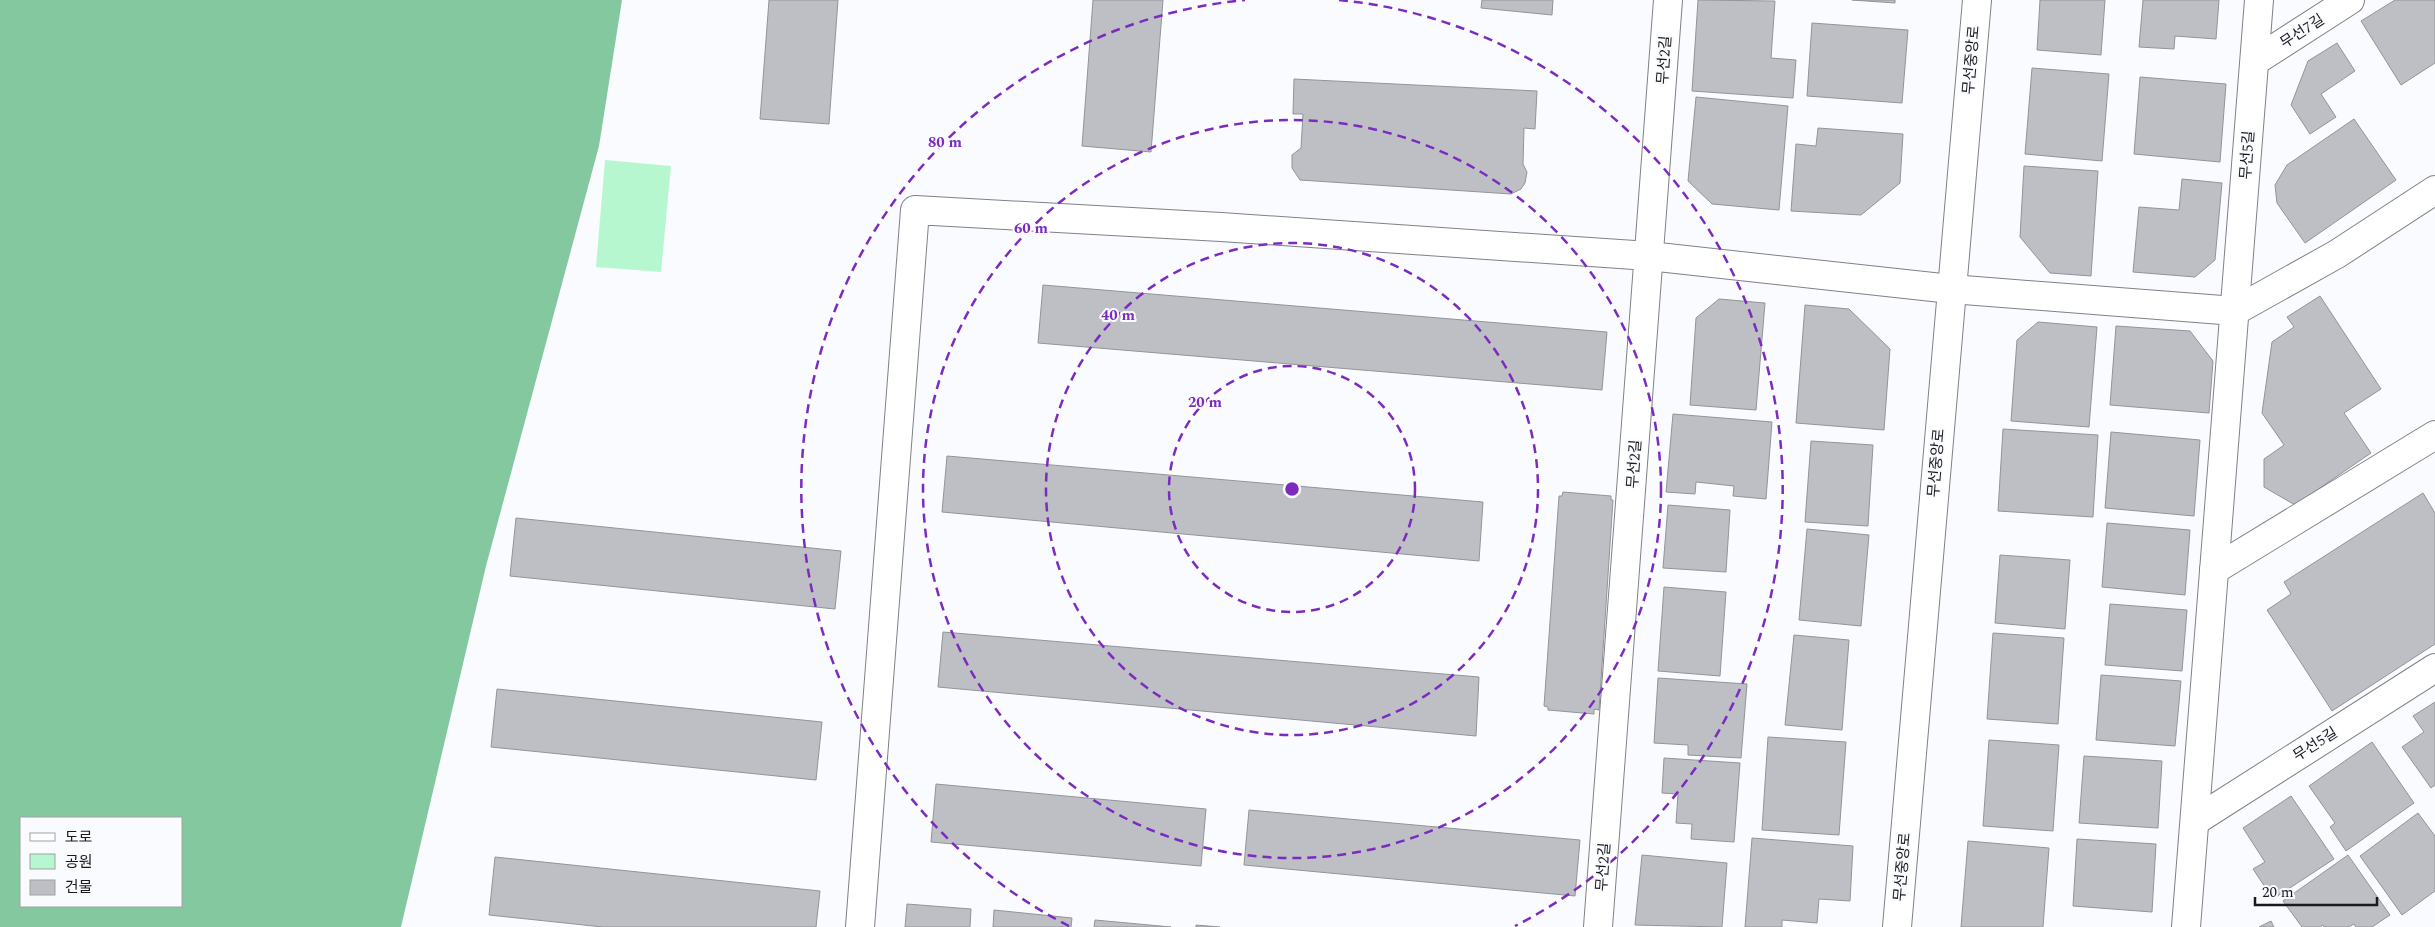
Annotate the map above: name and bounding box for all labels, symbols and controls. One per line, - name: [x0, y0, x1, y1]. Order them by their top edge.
- street label: 무선7길: [2276, 8, 2329, 54]
- street label: 무선중앙로: [1957, 25, 1986, 95]
- street label: 무선2길: [1651, 35, 1678, 85]
- street label: 무선5길: [2234, 130, 2261, 180]
- text: 80 m: [928, 131, 963, 154]
- text: 60 m: [1014, 217, 1049, 240]
- text: 40 m: [1101, 304, 1136, 327]
- text: 20 m: [1188, 391, 1223, 414]
- street label: 무선중앙로: [1922, 428, 1951, 498]
- street label: 무선2길: [1621, 439, 1648, 489]
- centre of rings: [1283, 480, 1301, 498]
- street label: 무선5길: [2288, 722, 2342, 767]
- legend: [20, 817, 182, 907]
- text: 도로: [65, 826, 93, 849]
- street label: 무선중앙로: [1888, 832, 1917, 902]
- street label: 무선2길: [1590, 842, 1617, 892]
- text: 공원: [65, 851, 93, 874]
- scale bar: [2255, 874, 2378, 906]
- text: 건물: [65, 876, 93, 899]
- text: 20 m: [2262, 881, 2294, 904]

